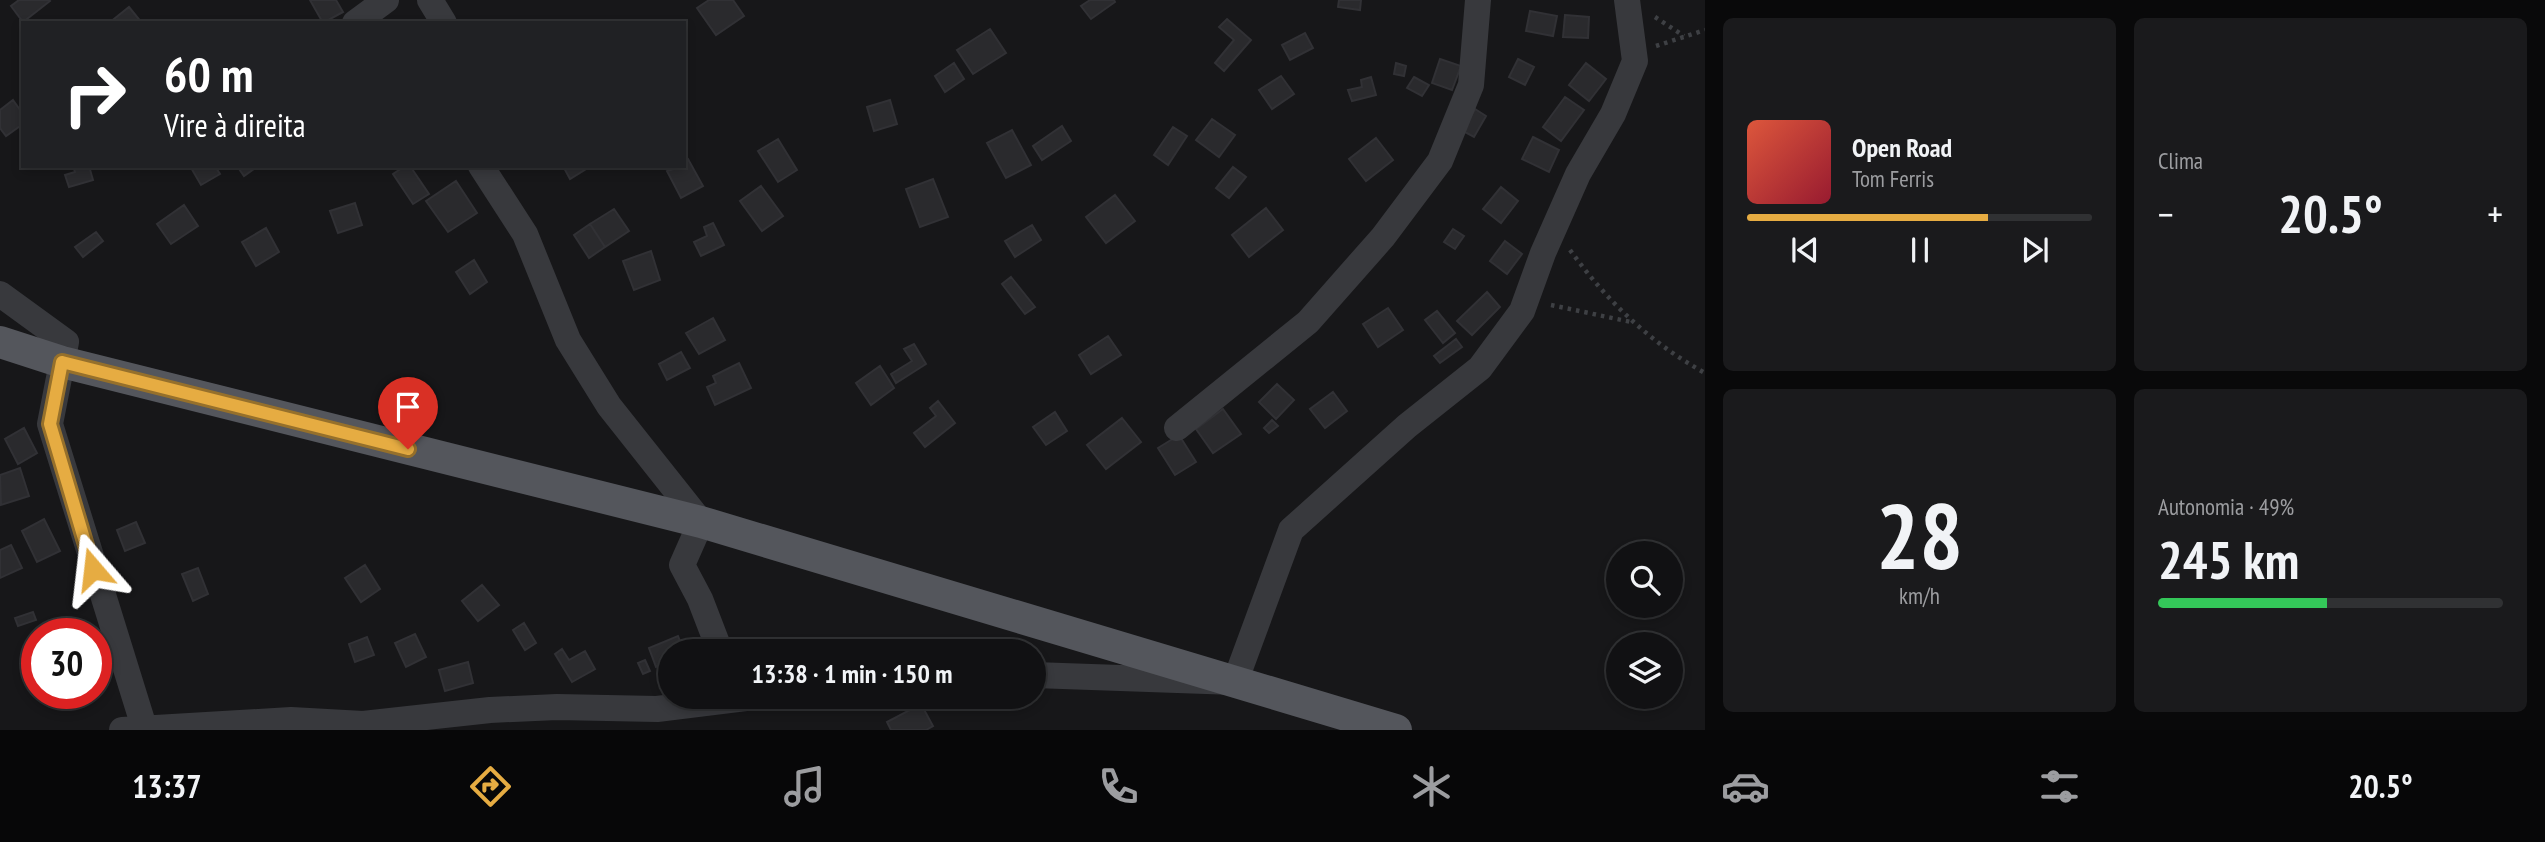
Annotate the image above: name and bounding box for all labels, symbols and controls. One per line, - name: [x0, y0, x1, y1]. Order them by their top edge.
- text: 60 m: [164, 42, 253, 106]
- icon: right: [49, 49, 140, 140]
- text: Vire à direita: [164, 104, 305, 146]
- text: Open Road: [1852, 131, 1952, 164]
- text: Clima: [2158, 146, 2203, 175]
- text: Tom Ferris: [1852, 164, 1934, 193]
- text: 20.5°: [2278, 180, 2383, 247]
- text: −: [2158, 189, 2174, 238]
- text: +: [2487, 189, 2503, 238]
- icon: previous: [1786, 231, 1824, 269]
- icon: pause: [1901, 231, 1939, 269]
- icon: next: [2016, 231, 2054, 269]
- pin: [378, 377, 438, 449]
- icon: arrive: [389, 388, 427, 426]
- text: 28: [1876, 476, 1963, 594]
- text: Autonomia · 49%: [2158, 492, 2294, 521]
- text: 245 km: [2158, 526, 2299, 593]
- position arrow: [56, 532, 130, 606]
- map controls: [1606, 541, 1683, 709]
- button: search: [1606, 541, 1683, 618]
- text: km/h: [1899, 581, 1940, 610]
- speed limit sign: 30: [21, 618, 112, 709]
- button: layers: [1606, 632, 1683, 709]
- text: 13:38 · 1 min · 150 m: [752, 657, 952, 690]
- icon: directions: [466, 762, 515, 811]
- icon: music: [780, 762, 829, 811]
- icon: phone: [1094, 762, 1143, 811]
- icon: climate: [1407, 762, 1456, 811]
- icon: car: [1721, 762, 1770, 811]
- icon: filters: [2035, 762, 2084, 811]
- text: 13:37: [132, 765, 202, 807]
- text: 20.5°: [2348, 765, 2413, 807]

